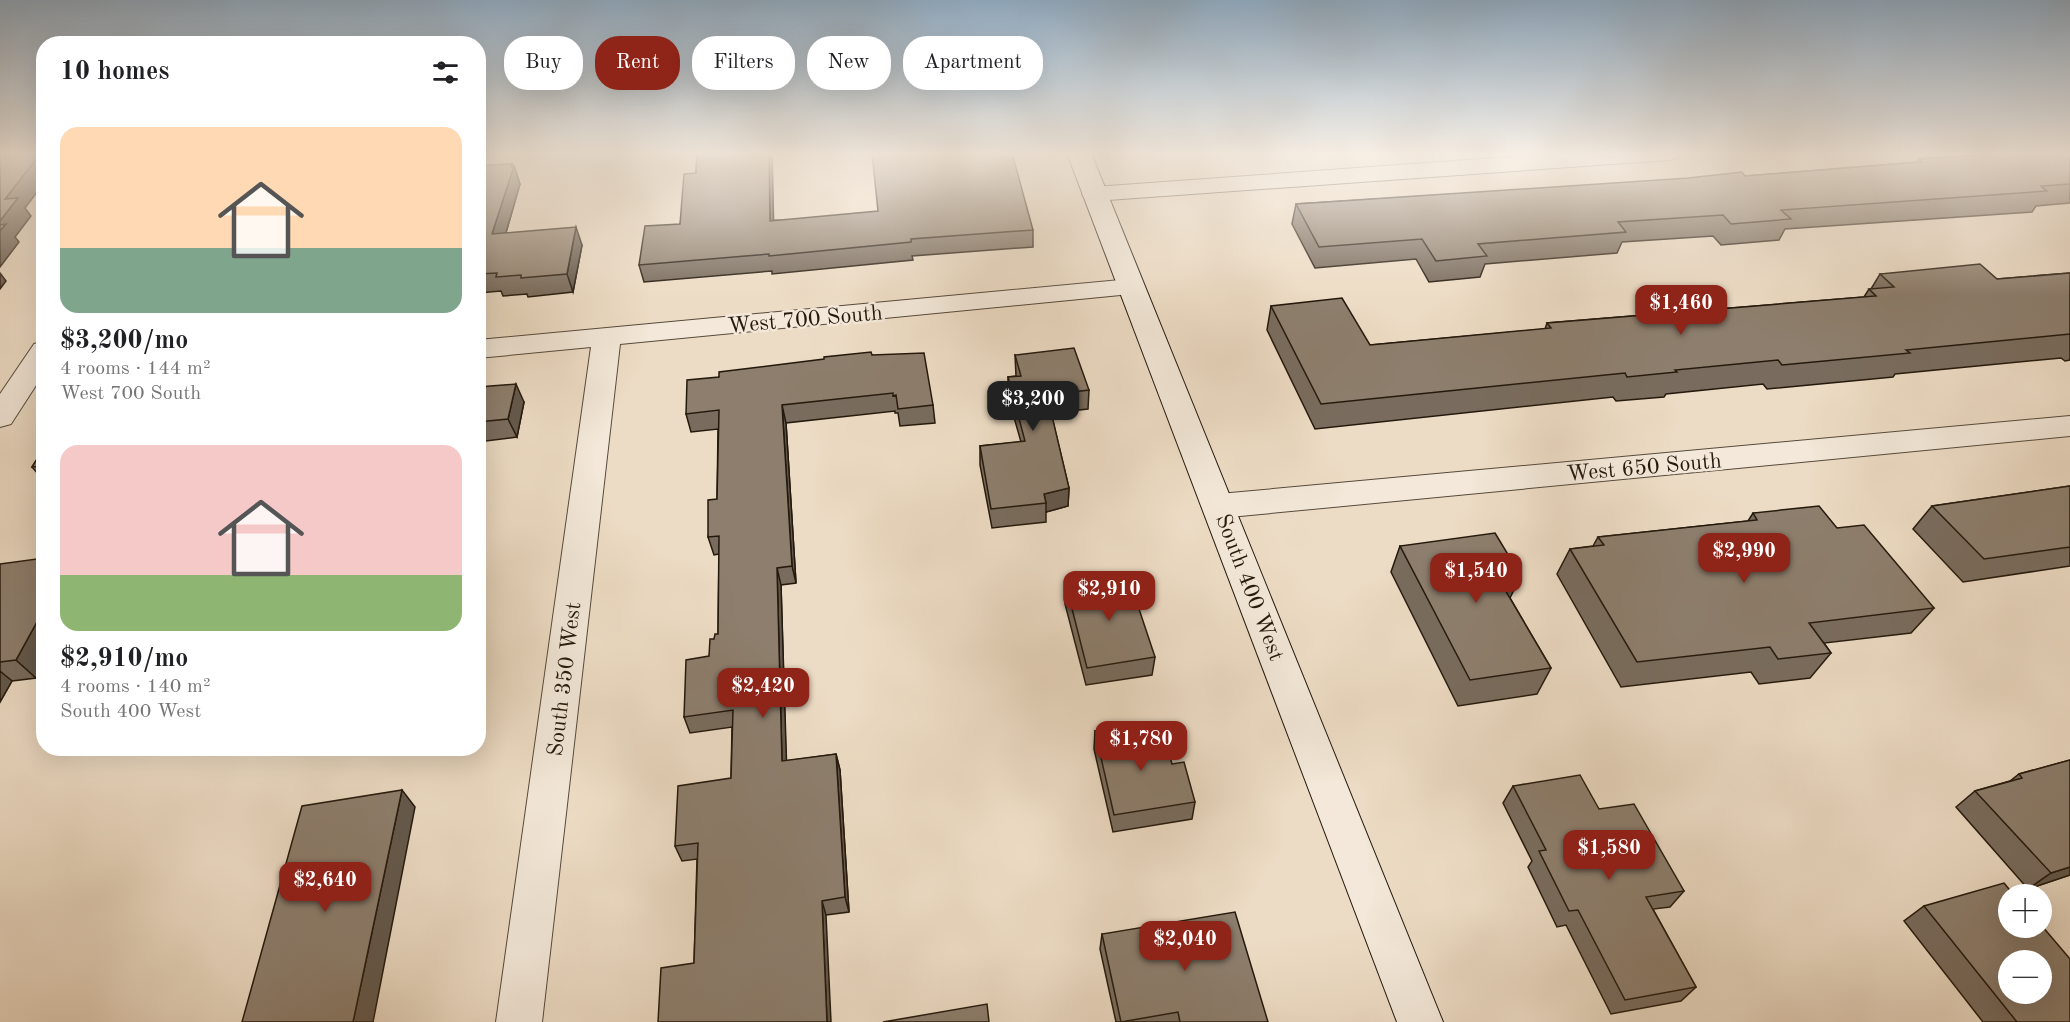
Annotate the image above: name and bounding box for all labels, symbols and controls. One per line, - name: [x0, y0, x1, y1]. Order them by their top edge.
- chip: Buy: [504, 36, 583, 90]
- chip: Rent: [595, 36, 680, 90]
- chip: Filters: [692, 36, 795, 90]
- chip: New: [807, 36, 891, 90]
- chip: Apartment: [903, 36, 1043, 90]
- icon: filters: [429, 56, 462, 89]
- text: 10 homes: [60, 59, 169, 85]
- icon: home: [207, 166, 315, 274]
- pin: $1,460: [1632, 285, 1730, 336]
- text: $1,460: [1649, 294, 1713, 314]
- street label: West 700 South: [727, 302, 884, 338]
- text: $3,200/mo: [60, 328, 188, 354]
- text: 4 rooms · 144 m²: [60, 359, 210, 379]
- pin: $3,200: [984, 381, 1082, 432]
- text: West 700 South: [60, 384, 201, 404]
- text: $3,200: [1001, 390, 1065, 410]
- street label: West 650 South: [1566, 450, 1723, 486]
- icon: home: [207, 484, 315, 592]
- street label: South 400 West: [1211, 511, 1287, 664]
- pin: $2,990: [1695, 533, 1793, 584]
- text: $2,990: [1712, 542, 1776, 562]
- pin: $1,540: [1427, 553, 1525, 604]
- text: $1,540: [1444, 562, 1508, 582]
- pin: $2,910: [1060, 571, 1158, 622]
- text: $2,910: [1077, 580, 1141, 600]
- street label: South 350 West: [545, 601, 585, 758]
- text: $2,910/mo: [60, 646, 188, 672]
- pin: $2,420: [714, 668, 812, 719]
- text: 4 rooms · 140 m²: [60, 677, 210, 697]
- text: $2,420: [731, 677, 795, 697]
- text: South 400 West: [60, 702, 201, 722]
- pin: $1,780: [1092, 721, 1190, 772]
- text: $1,780: [1109, 730, 1173, 750]
- pin: $1,580: [1560, 830, 1658, 881]
- text: $1,580: [1577, 839, 1641, 859]
- pin: $2,640: [276, 862, 374, 913]
- text: $2,640: [293, 871, 357, 891]
- map controls: [1998, 884, 2052, 1004]
- button: +: [1998, 884, 2052, 938]
- pin: $2,040: [1136, 921, 1234, 972]
- text: $2,040: [1153, 930, 1217, 950]
- button: −: [1998, 950, 2052, 1004]

